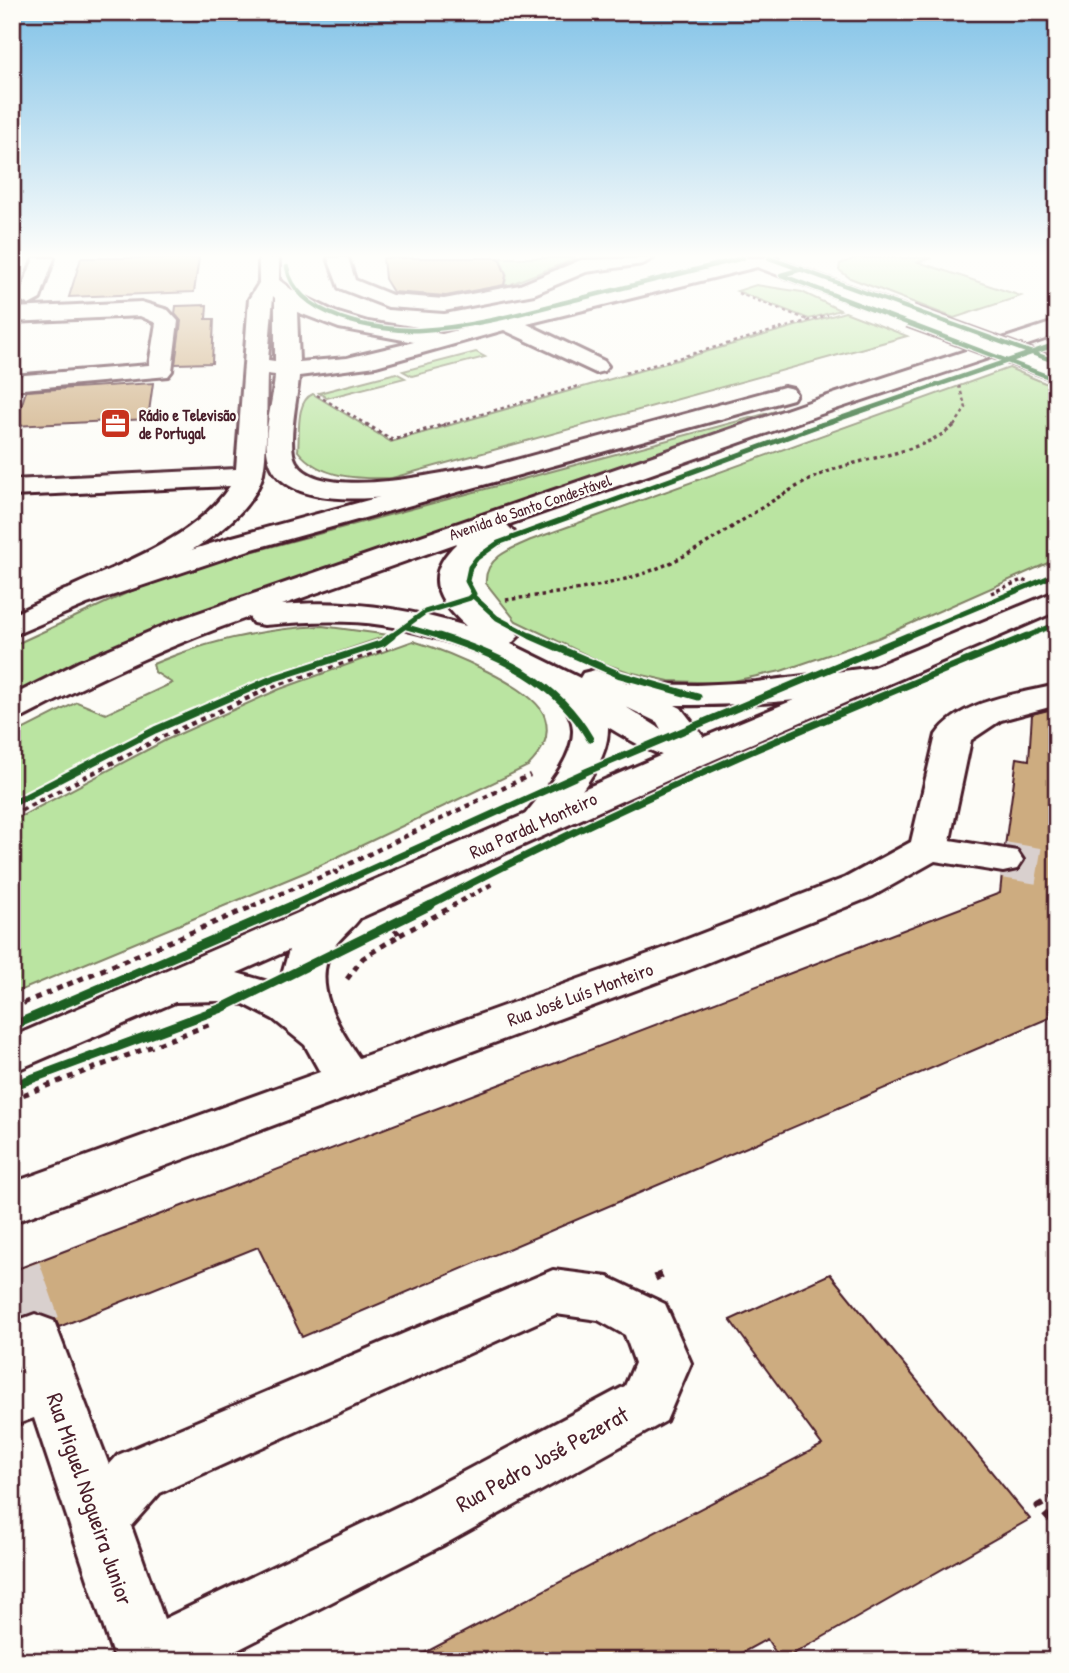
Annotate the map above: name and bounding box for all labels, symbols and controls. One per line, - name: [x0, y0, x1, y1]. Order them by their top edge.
- place label: Rádio e Televisão de Portugal: [139, 404, 236, 445]
- office icon: Rádio e Televisão de Portugal: [99, 407, 133, 441]
- street label: Avenida do Santo Condestável: [446, 469, 615, 545]
- street label: Rua Pardal Monteiro: [465, 785, 601, 865]
- street label: Rua José Luís Monteiro: [503, 955, 657, 1032]
- street label: Rua Miguel Nogueira Junior: [40, 1389, 141, 1609]
- street label: Rua Pedro José Pezerat: [450, 1398, 634, 1519]

